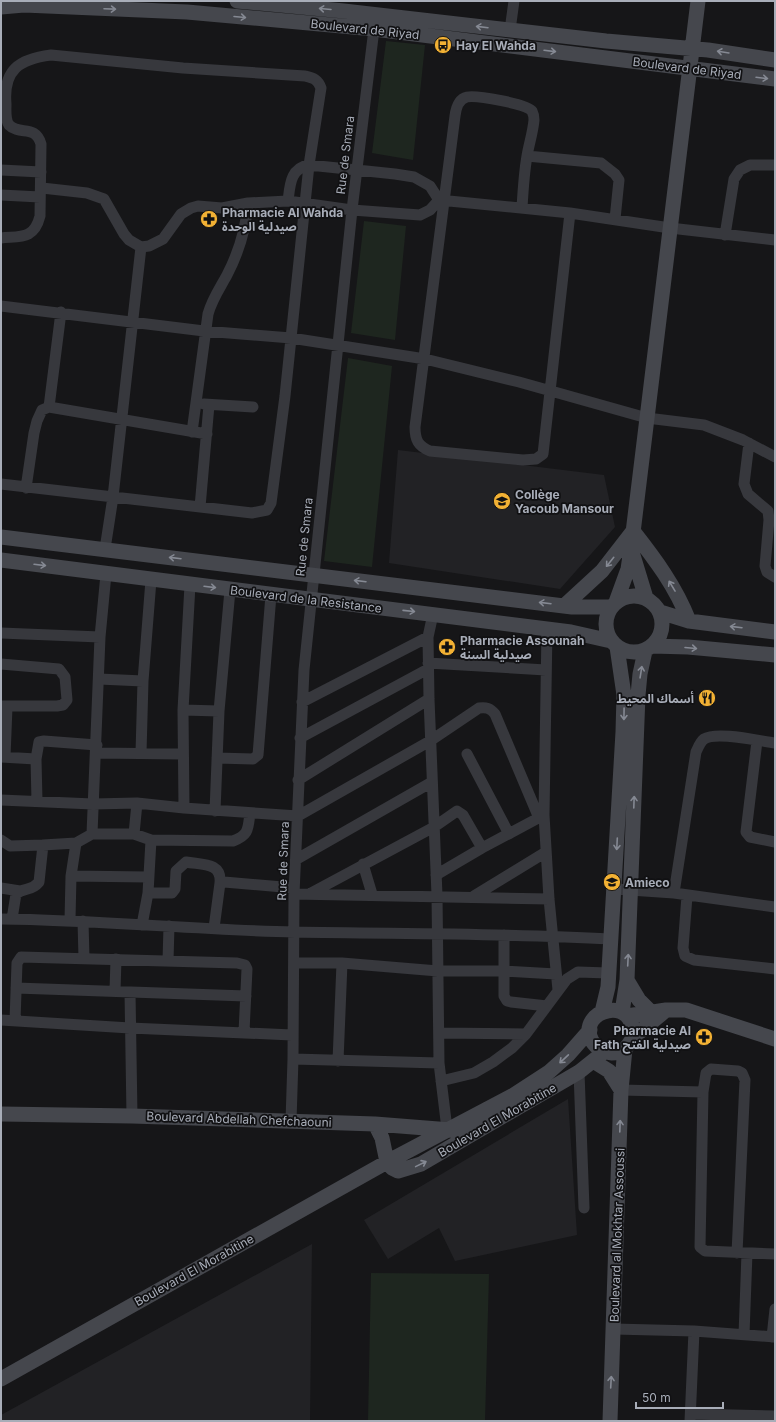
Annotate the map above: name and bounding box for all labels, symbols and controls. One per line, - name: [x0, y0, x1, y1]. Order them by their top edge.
- one-way arrow: [103, 5, 116, 12]
- one-way arrow: [319, 6, 332, 13]
- one-way arrow: [233, 13, 246, 20]
- street label: Boulevard de Riyad: [310, 16, 420, 42]
- one-way arrow: [476, 23, 489, 31]
- bus stop icon: Hay El Wahda: [433, 35, 453, 55]
- place label: Hay El Wahda: [456, 38, 536, 53]
- one-way arrow: [543, 47, 556, 55]
- one-way arrow: [717, 48, 730, 56]
- street label: Boulevard de Riyad: [632, 54, 742, 82]
- one-way arrow: [755, 74, 768, 81]
- street label: Rue de Smara: [333, 115, 357, 195]
- place label: Pharmacie Al Wahda صيدلية الوحدة: [222, 205, 343, 234]
- pharmacy icon: Pharmacie Al Wahda صيدلية الوحدة: [199, 209, 219, 229]
- place label: Collège Yacoub Mansour: [515, 487, 614, 516]
- school or university icon: Collège Yacoub Mansour: [492, 491, 512, 511]
- street label: Rue de Smara: [292, 497, 316, 577]
- one-way arrow: [169, 554, 182, 562]
- one-way arrow: [605, 557, 614, 567]
- one-way arrow: [33, 561, 46, 569]
- one-way arrow: [354, 577, 367, 585]
- one-way arrow: [667, 580, 675, 592]
- street label: Boulevard de la Resistance: [229, 582, 383, 616]
- one-way arrow: [203, 584, 216, 591]
- one-way arrow: [538, 599, 551, 607]
- one-way arrow: [402, 607, 415, 615]
- one-way arrow: [730, 623, 743, 631]
- place label: Pharmacie Assounah صيدلية السنة: [460, 633, 584, 662]
- pharmacy icon: Pharmacie Assounah صيدلية السنة: [437, 637, 457, 657]
- one-way arrow: [684, 644, 697, 651]
- one-way arrow: [637, 666, 645, 679]
- restaurant icon: أسماك المحيط: [697, 688, 717, 708]
- place label: أسماك المحيط: [617, 691, 694, 706]
- one-way arrow: [620, 707, 628, 720]
- one-way arrow: [631, 796, 638, 809]
- street label: Rue de Smara: [274, 821, 292, 901]
- one-way arrow: [614, 837, 621, 850]
- school or university icon: Amieco: [602, 872, 622, 892]
- place label: Amieco: [625, 875, 670, 890]
- one-way arrow: [624, 954, 631, 967]
- place label: Pharmacie Al Fath صيدلية الفتح: [594, 1023, 691, 1054]
- pharmacy icon: Pharmacie Al Fath صيدلية الفتح: [694, 1027, 714, 1047]
- one-way arrow: [559, 1054, 569, 1063]
- street label: Boulevard El Morabitine: [435, 1080, 559, 1160]
- street label: Boulevard Abdellah Chefchaouni: [146, 1108, 332, 1130]
- one-way arrow: [616, 1120, 624, 1133]
- street label: Boulevard al Mokhtar Assoussi: [606, 1147, 628, 1322]
- one-way arrow: [415, 1159, 427, 1167]
- street label: Boulevard El Morabitine: [132, 1231, 256, 1309]
- one-way arrow: [608, 1376, 615, 1389]
- scale bar: [636, 1384, 723, 1410]
- text: 50 m: [642, 1390, 671, 1405]

